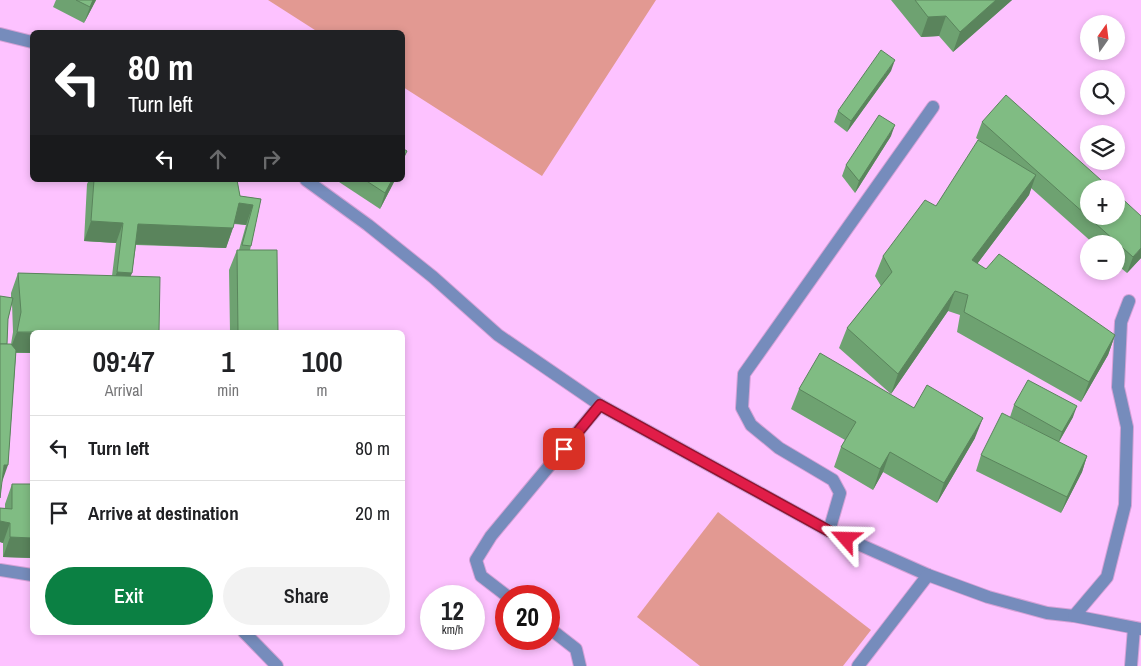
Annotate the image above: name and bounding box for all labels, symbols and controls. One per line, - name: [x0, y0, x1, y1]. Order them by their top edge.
- north arrow: [1080, 15, 1125, 60]
- map controls: [1080, 15, 1125, 280]
- text: 80 m: [128, 44, 193, 91]
- icon: left: [45, 50, 110, 115]
- button: search: [1080, 70, 1125, 115]
- text: Turn left: [128, 89, 193, 119]
- button: layers: [1080, 125, 1125, 170]
- icon: left: [151, 145, 179, 173]
- icon: ahead: [204, 145, 232, 173]
- icon: right: [257, 145, 285, 173]
- button: +: [1080, 180, 1125, 225]
- button: −: [1080, 235, 1125, 280]
- text: 09:47: [92, 341, 155, 381]
- text: 1: [221, 341, 235, 381]
- text: 100: [302, 341, 343, 381]
- text: Arrival: [105, 379, 143, 401]
- text: min: [217, 379, 239, 401]
- text: m: [317, 379, 328, 401]
- pin: [543, 428, 585, 470]
- icon: left: [45, 434, 73, 462]
- text: Turn left: [88, 435, 149, 461]
- text: 80 m: [355, 435, 390, 461]
- icon: arrive: [550, 435, 578, 463]
- icon: arrive: [45, 499, 73, 527]
- text: Arrive at destination: [88, 500, 239, 526]
- text: 20 m: [355, 500, 390, 526]
- position arrow: [819, 512, 871, 564]
- button: Exit: [45, 567, 213, 625]
- button: Share: [223, 567, 390, 625]
- speed limit sign: 20: [495, 585, 560, 650]
- text: 12: [441, 594, 464, 628]
- text: km/h: [442, 622, 463, 638]

